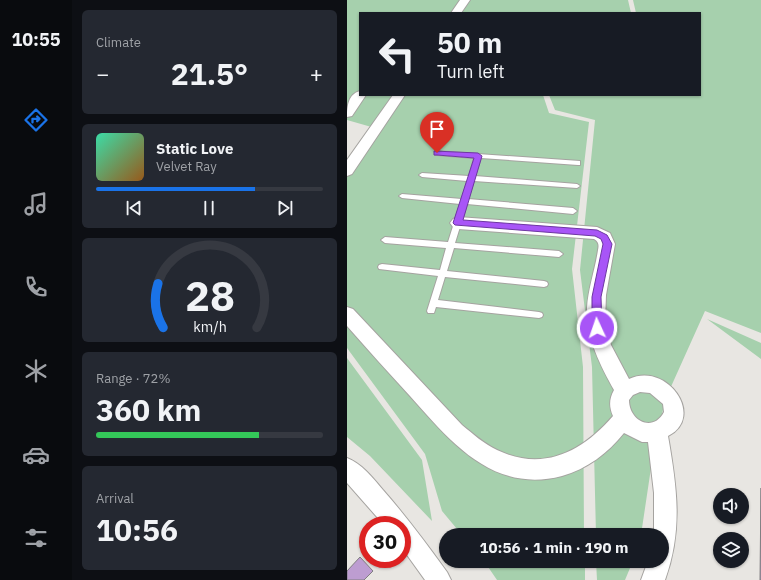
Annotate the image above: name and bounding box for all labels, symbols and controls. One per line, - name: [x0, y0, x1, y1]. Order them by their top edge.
- text: 50 m: [437, 24, 502, 61]
- text: 10:55: [11, 28, 61, 51]
- icon: left: [371, 28, 423, 80]
- text: Climate: [96, 34, 141, 51]
- text: 21.5°: [171, 54, 248, 93]
- text: −: [96, 59, 109, 88]
- text: +: [310, 59, 323, 88]
- text: Turn left: [437, 60, 505, 83]
- icon: directions: [22, 106, 50, 134]
- pin: [420, 112, 454, 153]
- icon: arrive: [426, 118, 448, 140]
- text: Static Love: [156, 139, 233, 158]
- text: Velvet Ray: [156, 158, 217, 175]
- icon: music: [22, 190, 50, 218]
- icon: previous: [123, 197, 145, 219]
- icon: pause: [198, 197, 220, 219]
- icon: next: [274, 197, 296, 219]
- text: 28: [185, 268, 234, 322]
- icon: phone: [22, 273, 50, 301]
- position arrow: [576, 307, 618, 349]
- text: km/h: [193, 317, 226, 336]
- icon: climate: [22, 357, 50, 385]
- text: Range · 72%: [96, 370, 170, 387]
- text: 360 km: [96, 390, 201, 429]
- icon: car: [22, 441, 50, 469]
- map controls: [713, 488, 749, 568]
- button: sound: [713, 488, 749, 524]
- text: Arrival: [96, 490, 134, 507]
- text: 10:56: [96, 510, 178, 549]
- speed limit sign: 30: [359, 516, 411, 568]
- icon: filters: [22, 524, 50, 552]
- button: layers: [713, 532, 749, 568]
- text: 10:56 · 1 min · 190 m: [480, 538, 628, 557]

